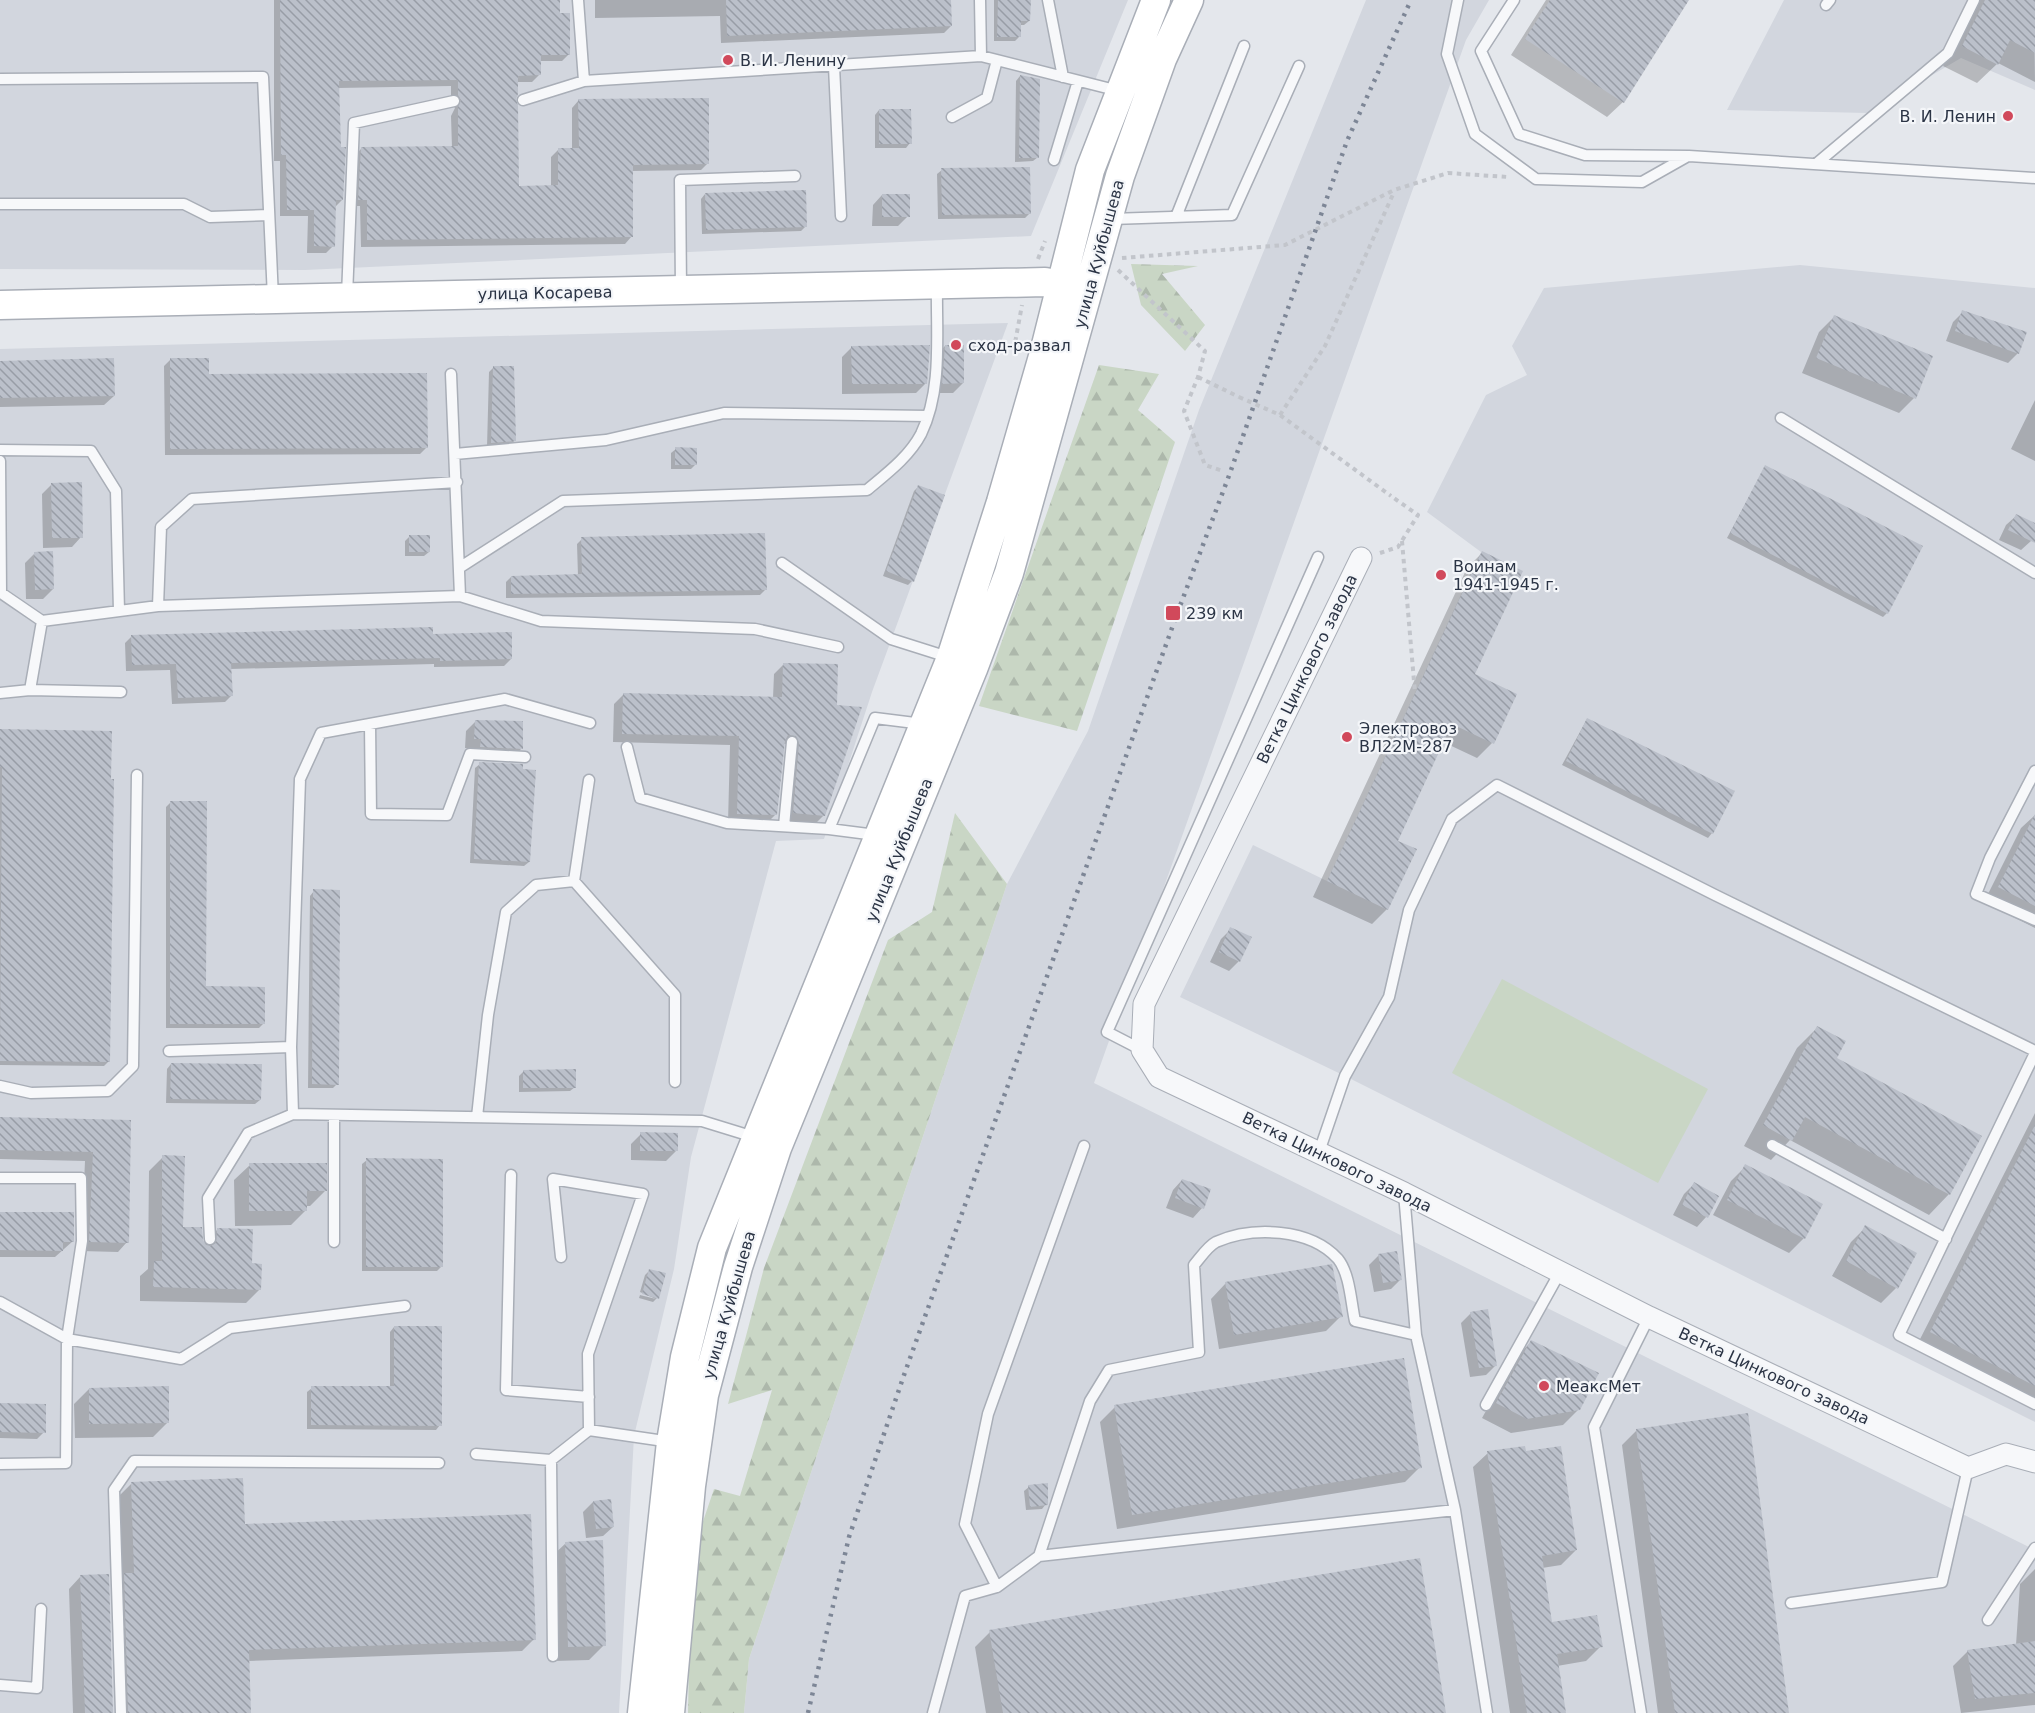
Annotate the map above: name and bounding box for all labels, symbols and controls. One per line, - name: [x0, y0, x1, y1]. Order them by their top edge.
- place label: В. И. Ленину: [740, 51, 846, 70]
- marker: В. И. Ленину: [721, 53, 735, 67]
- place label: В. И. Ленин: [1900, 107, 1996, 126]
- marker: В. И. Ленин: [2001, 109, 2015, 123]
- street label: улица Куйбышева: [1070, 177, 1128, 331]
- street label: улица Косарева: [477, 282, 613, 304]
- place label: сход-развал: [968, 336, 1071, 355]
- marker: сход-развал: [949, 338, 963, 352]
- place label: Воинам 1941-1945 г.: [1453, 557, 1559, 594]
- marker: Воинам 1941-1945 г.: [1434, 568, 1448, 582]
- street label: Ветка Цинкового завода: [1253, 571, 1361, 767]
- marker: 239 км: [1164, 604, 1182, 622]
- place label: 239 км: [1186, 604, 1243, 623]
- place label: Электровоз ВЛ22М-287: [1359, 719, 1457, 756]
- marker: Электровоз ВЛ22М-287: [1340, 730, 1354, 744]
- street label: улица Куйбышева: [861, 775, 937, 925]
- street label: Ветка Цинкового завода: [1239, 1108, 1435, 1216]
- street label: улица Куйбышева: [699, 1229, 759, 1381]
- street label: Ветка Цинкового завода: [1676, 1323, 1872, 1429]
- place label: МеаксМет: [1556, 1377, 1641, 1396]
- marker: МеаксМет: [1537, 1379, 1551, 1393]

